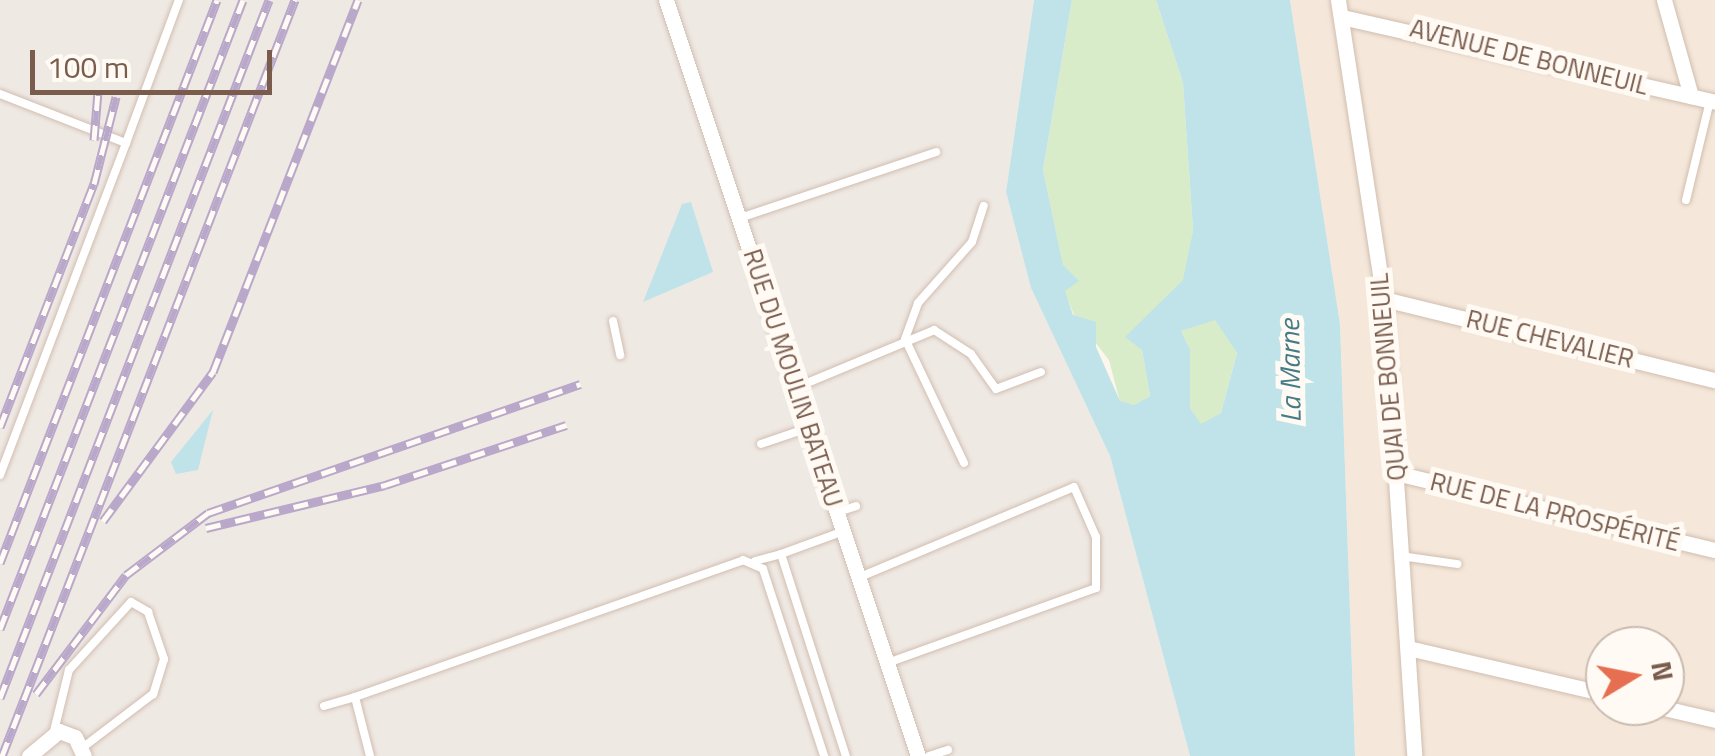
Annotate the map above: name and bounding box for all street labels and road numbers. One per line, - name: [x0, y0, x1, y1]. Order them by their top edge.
- street label: AVENUE DE BONNEUIL: [1407, 13, 1651, 101]
- street label: RUE DU MOULIN BATEAU: [737, 245, 849, 511]
- street label: QUAI DE BONNEUIL: [1364, 272, 1412, 482]
- street label: RUE CHEVALIER: [1463, 304, 1637, 374]
- street label: RUE DE LA PROSPÉRITÉ: [1427, 466, 1683, 558]

